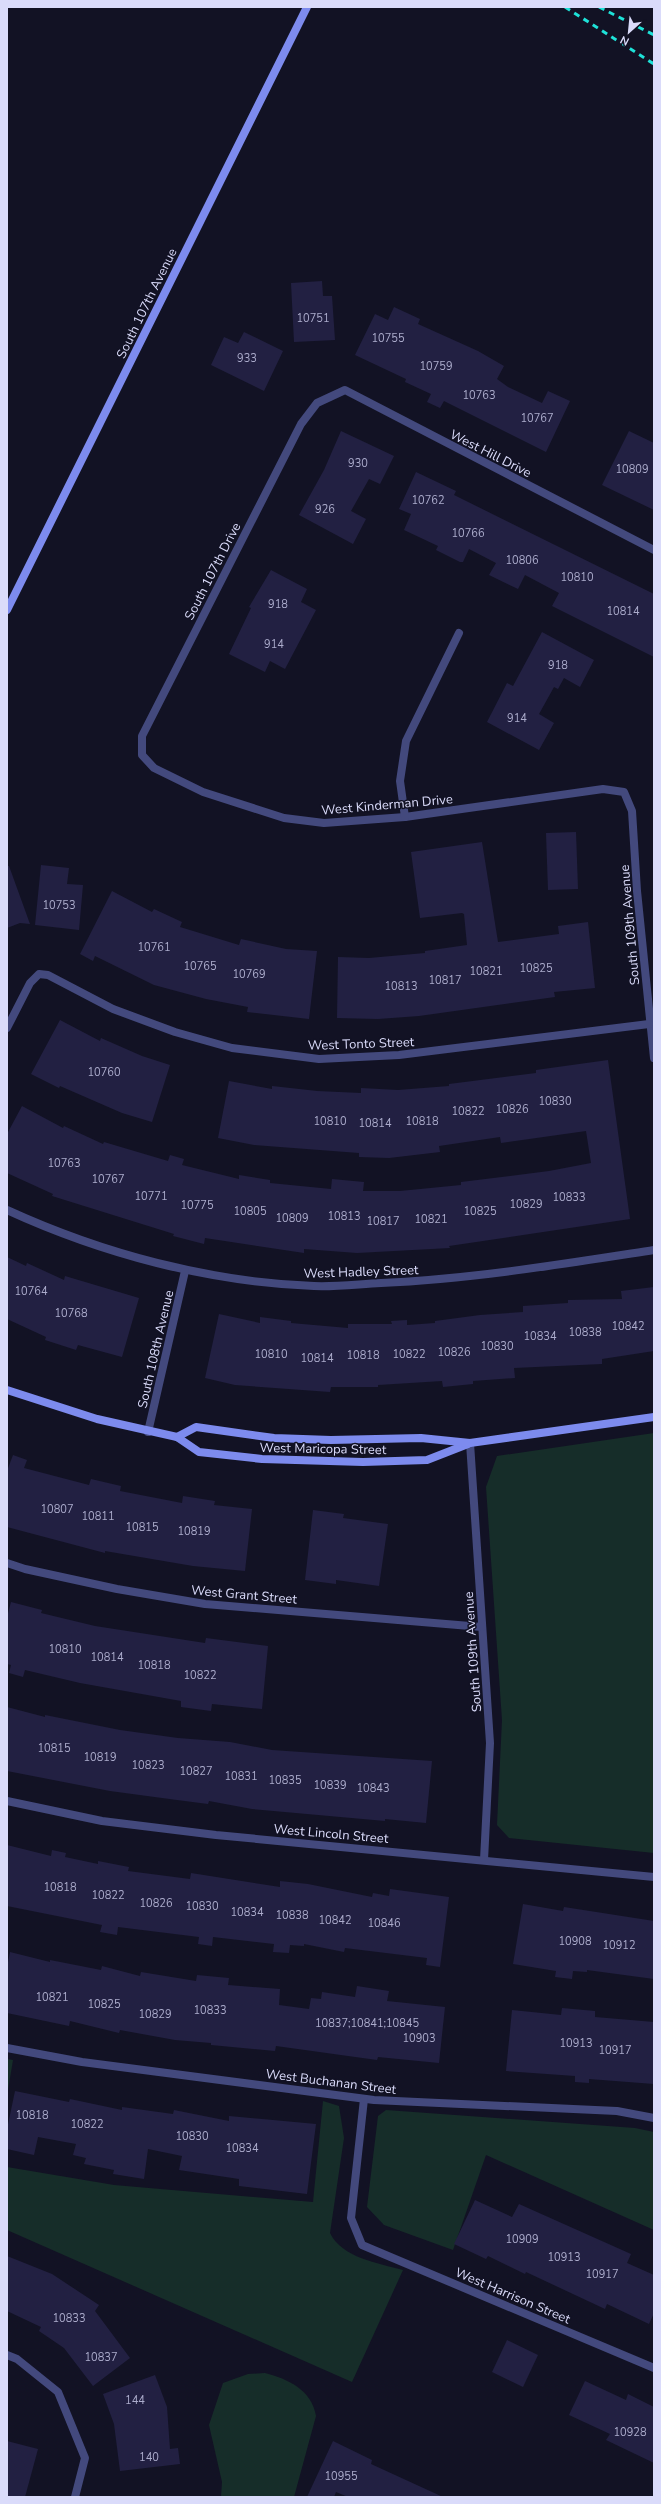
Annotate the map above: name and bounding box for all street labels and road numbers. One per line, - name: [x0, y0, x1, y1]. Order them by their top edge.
- street label: South 107th Avenue: [112, 245, 181, 362]
- street label: West Hill Drive: [447, 426, 534, 482]
- street label: South 107th Drive: [181, 519, 245, 623]
- street label: West Kinderman Drive: [321, 790, 454, 820]
- street label: South 109th Avenue: [616, 864, 644, 986]
- street label: West Tonto Street: [307, 1033, 415, 1055]
- street label: West Hadley Street: [303, 1261, 419, 1283]
- street label: South 108th Avenue: [134, 1288, 178, 1410]
- street label: West Maricopa Street: [260, 1439, 387, 1459]
- street label: West Grant Street: [190, 1581, 298, 1609]
- street label: South 109th Avenue: [460, 1591, 486, 1713]
- street label: West Lincoln Street: [273, 1820, 390, 1848]
- street label: West Buchanan Street: [265, 2065, 398, 2099]
- street label: West Harrison Street: [452, 2264, 573, 2328]

